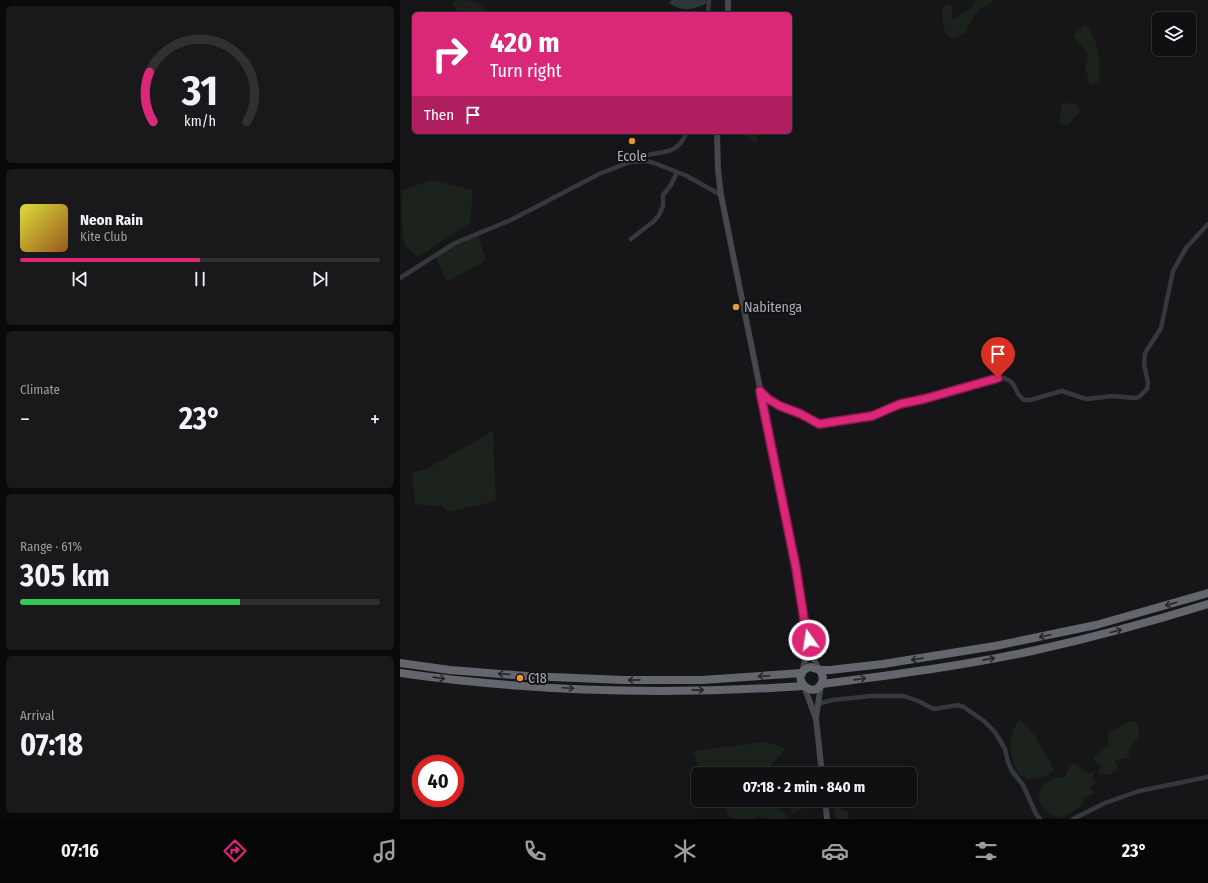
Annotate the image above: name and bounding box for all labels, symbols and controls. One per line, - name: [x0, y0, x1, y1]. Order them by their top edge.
- map controls: [1152, 12, 1196, 56]
- button: layers: [1152, 12, 1196, 56]
- text: 420 m: [490, 26, 560, 59]
- icon: right: [424, 28, 476, 80]
- text: Turn right: [490, 60, 562, 82]
- text: 31: [181, 66, 218, 116]
- icon: arrive: [462, 104, 484, 126]
- text: Then: [424, 106, 454, 124]
- text: km/h: [184, 113, 216, 130]
- marker: Ecole: [627, 136, 637, 146]
- place label: Ecole: [617, 148, 647, 165]
- text: Neon Rain: [80, 211, 143, 229]
- text: Kite Club: [80, 229, 127, 244]
- icon: previous: [69, 268, 91, 290]
- icon: pause: [189, 268, 211, 290]
- icon: next: [309, 268, 331, 290]
- place label: Nabitenga: [744, 299, 802, 316]
- marker: Nabitenga: [731, 302, 741, 312]
- pin: [981, 337, 1015, 378]
- icon: arrive: [987, 343, 1009, 365]
- text: Climate: [20, 382, 60, 397]
- text: 23°: [179, 401, 221, 437]
- text: −: [20, 406, 30, 433]
- text: +: [370, 406, 380, 433]
- text: Range · 61%: [20, 539, 82, 554]
- text: 305 km: [20, 558, 110, 594]
- one-way arrow: [1164, 601, 1177, 608]
- position arrow: [788, 619, 830, 661]
- one-way arrow: [1109, 626, 1122, 634]
- one-way arrow: [1039, 633, 1052, 641]
- one-way arrow: [911, 655, 924, 663]
- one-way arrow: [982, 655, 995, 663]
- place label: C18: [528, 670, 547, 687]
- one-way arrow: [498, 671, 511, 678]
- one-way arrow: [758, 672, 771, 680]
- marker: C18: [515, 673, 525, 683]
- one-way arrow: [432, 674, 445, 682]
- one-way arrow: [853, 675, 866, 683]
- one-way arrow: [628, 676, 641, 684]
- one-way arrow: [561, 684, 574, 691]
- one-way arrow: [691, 686, 704, 694]
- text: Arrival: [20, 708, 54, 723]
- text: 07:18: [20, 727, 83, 763]
- speed limit sign: 40: [412, 755, 464, 807]
- text: 07:18 · 2 min · 840 m: [743, 778, 865, 796]
- icon: directions: [221, 837, 249, 865]
- icon: music: [371, 837, 399, 865]
- icon: phone: [521, 837, 549, 865]
- icon: climate: [671, 837, 699, 865]
- icon: car: [821, 837, 849, 865]
- icon: filters: [972, 837, 1000, 865]
- text: 07:16: [61, 840, 99, 862]
- text: 23°: [1122, 840, 1147, 862]

